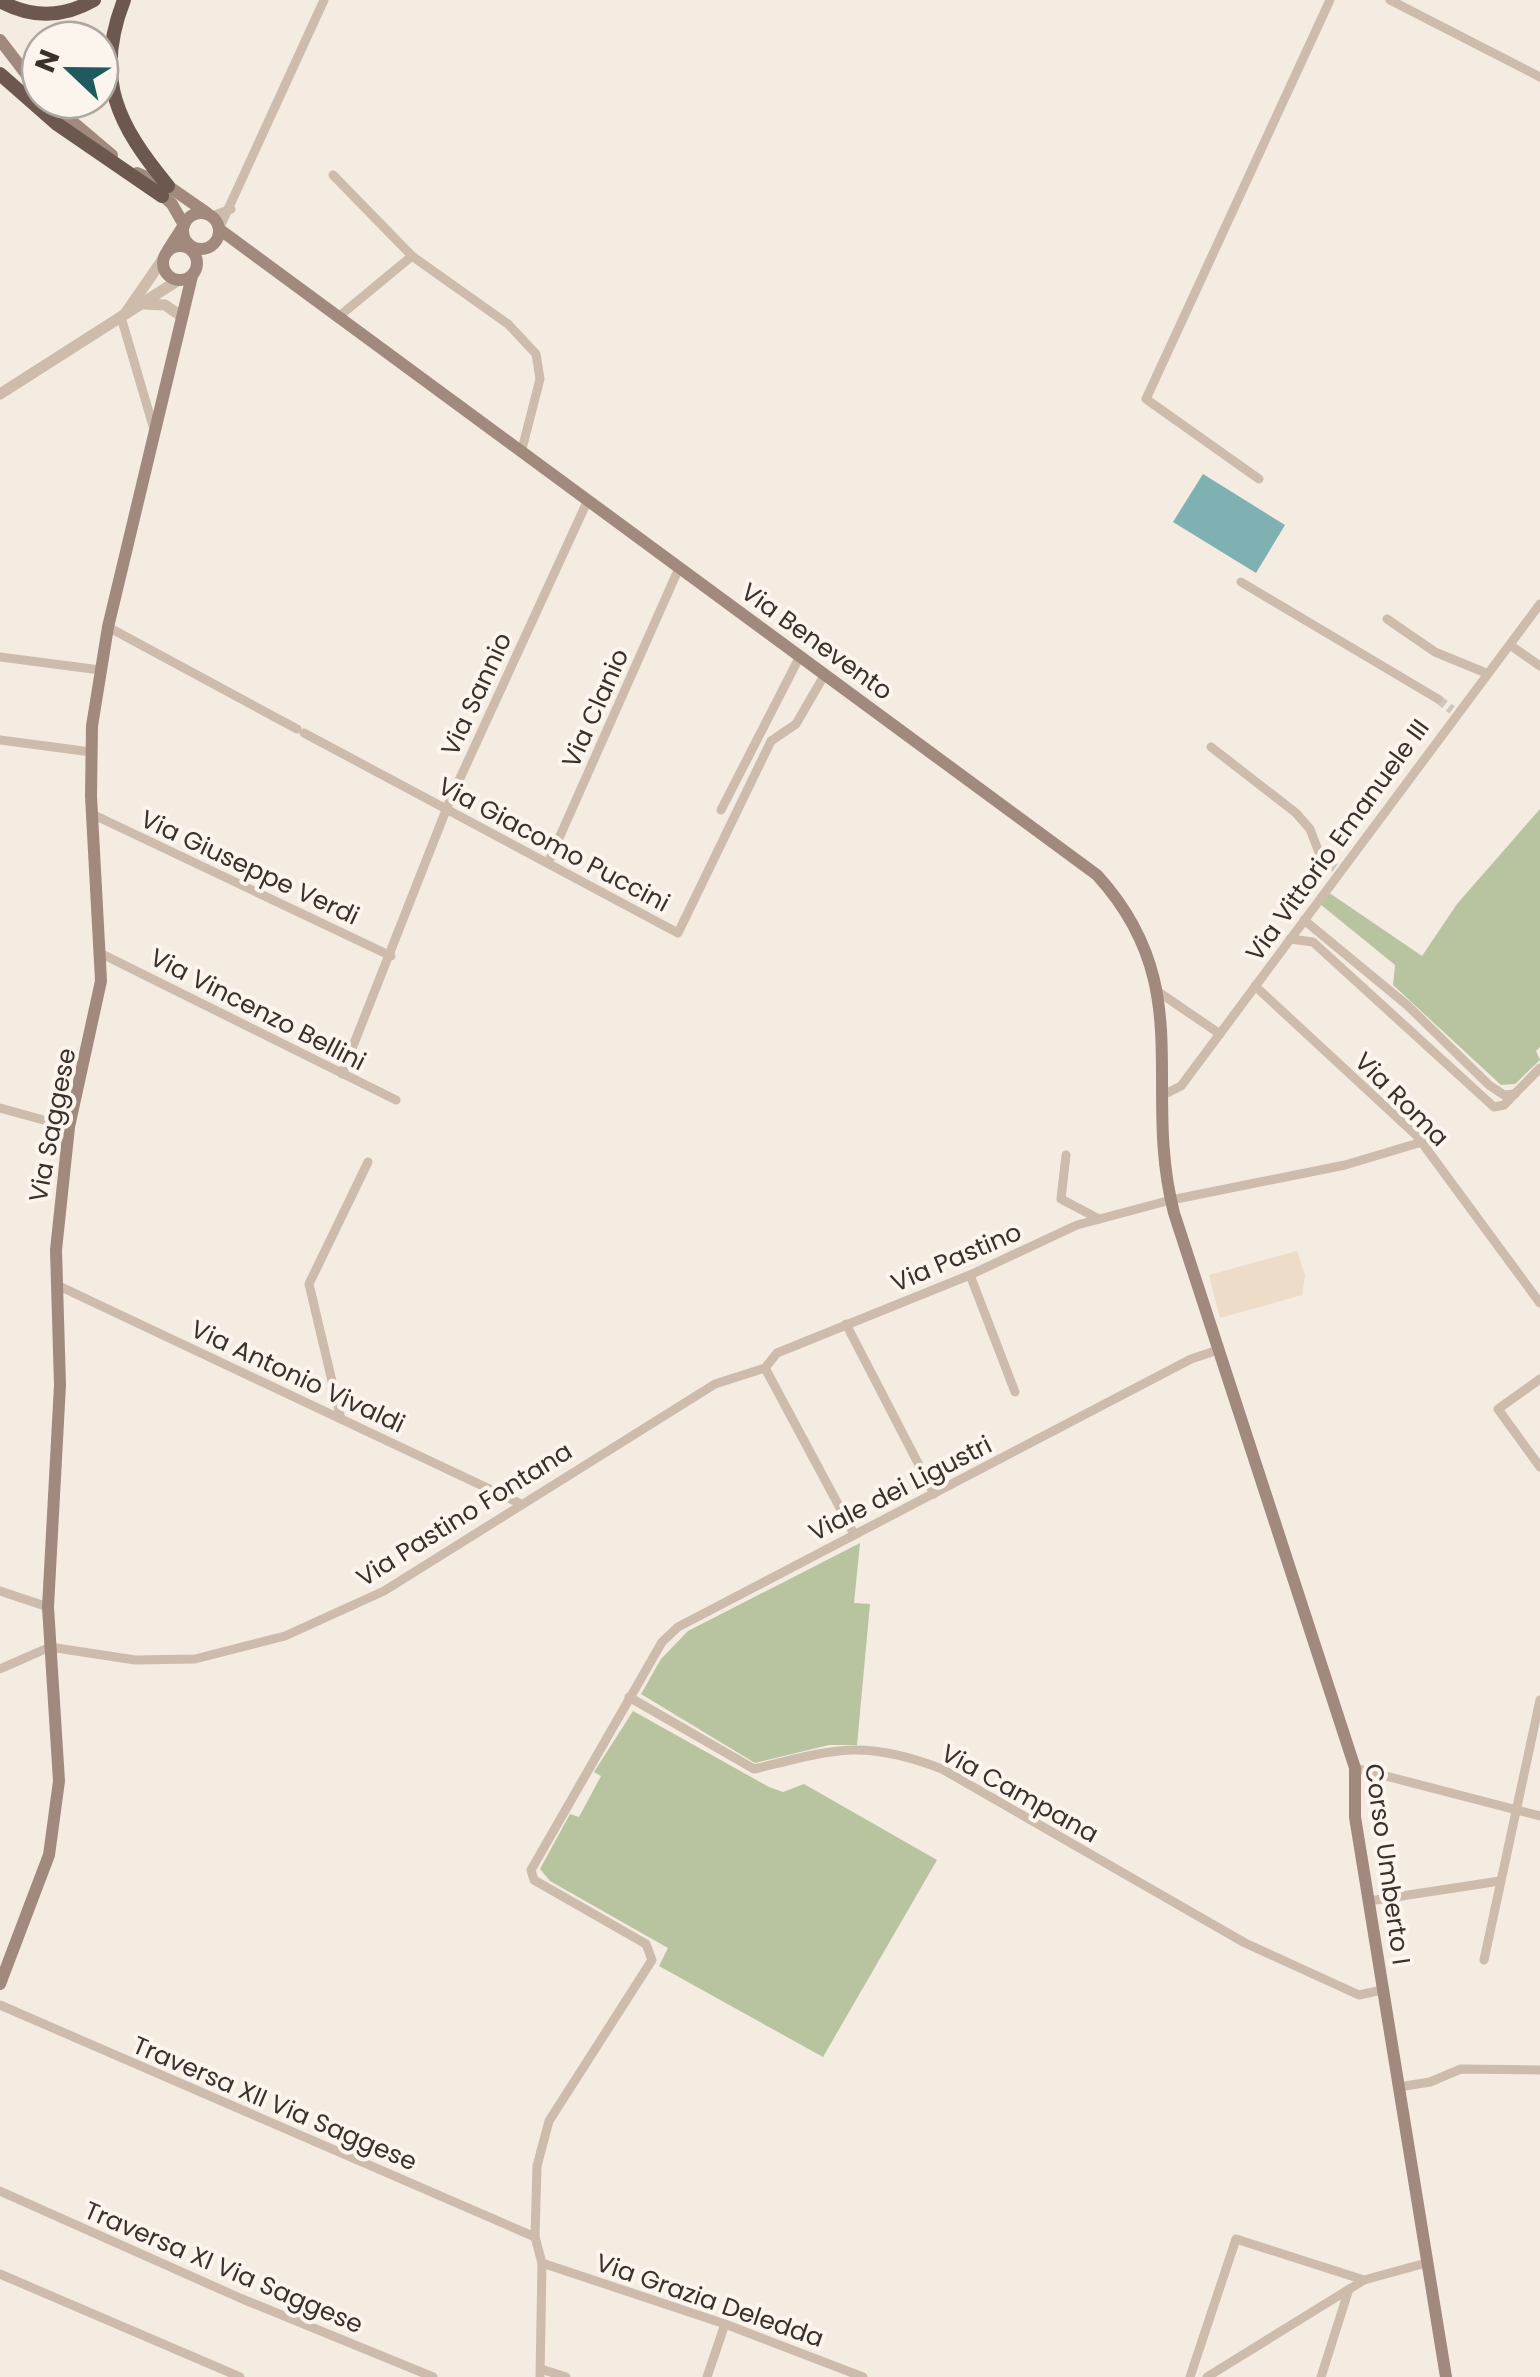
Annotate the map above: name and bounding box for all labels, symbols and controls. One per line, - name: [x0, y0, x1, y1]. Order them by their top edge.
- north arrow: [20, 20, 120, 120]
- text: N: [25, 44, 69, 78]
- street label: Via Benevento: [734, 574, 900, 708]
- street label: Via Sannio: [433, 627, 520, 762]
- street label: Via Clanio: [554, 643, 637, 773]
- street label: Via Vittorio Emanuele III: [1237, 712, 1437, 969]
- street label: Via Giacomo Puccini: [432, 768, 676, 920]
- street label: Via Giuseppe Verdi: [135, 801, 365, 934]
- street label: Via Vincenzo Bellini: [144, 940, 372, 1079]
- street label: Via Roma: [1347, 1044, 1457, 1154]
- street label: Via Saggese: [20, 1045, 85, 1205]
- street label: Via Pastino: [886, 1214, 1027, 1301]
- street label: Via Antonio Vivaldi: [185, 1311, 411, 1441]
- street label: Viale dei Ligustri: [803, 1427, 998, 1550]
- street label: Via Pastino Fontana: [350, 1434, 579, 1595]
- street label: Via Campana: [935, 1736, 1105, 1851]
- street label: Corso Umberto I: [1356, 1761, 1419, 1967]
- street label: Traversa XII Via Saggese: [127, 2028, 422, 2179]
- street label: Traversa XI Via Saggese: [79, 2193, 369, 2342]
- street label: Via Grazia Deledda: [591, 2245, 828, 2356]

